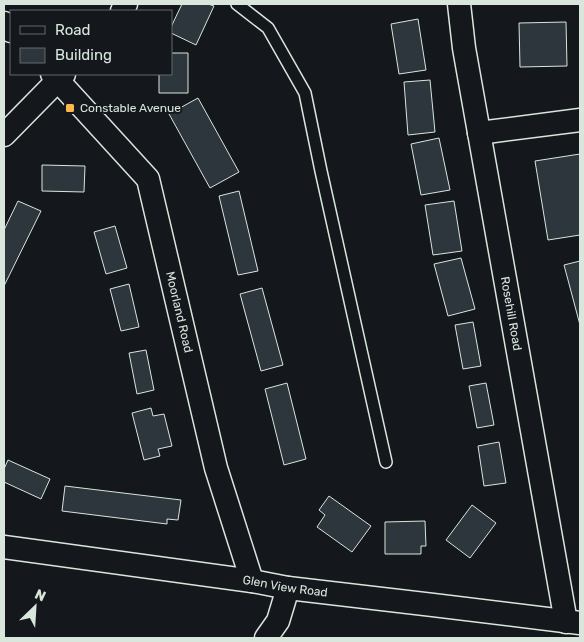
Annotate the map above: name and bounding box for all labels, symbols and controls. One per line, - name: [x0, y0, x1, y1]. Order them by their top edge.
- legend: [10, 10, 172, 75]
- text: Road: [55, 21, 91, 39]
- text: Building: [55, 46, 112, 64]
- place label: Constable Avenue: [80, 101, 181, 115]
- marker: Constable Avenue: [64, 102, 76, 114]
- street label: Moorland Road: [163, 270, 196, 354]
- street label: Rosehill Road: [498, 275, 525, 352]
- street label: Glen View Road: [242, 573, 328, 600]
- north arrow: [10, 582, 60, 632]
- text: N: [32, 586, 48, 606]

